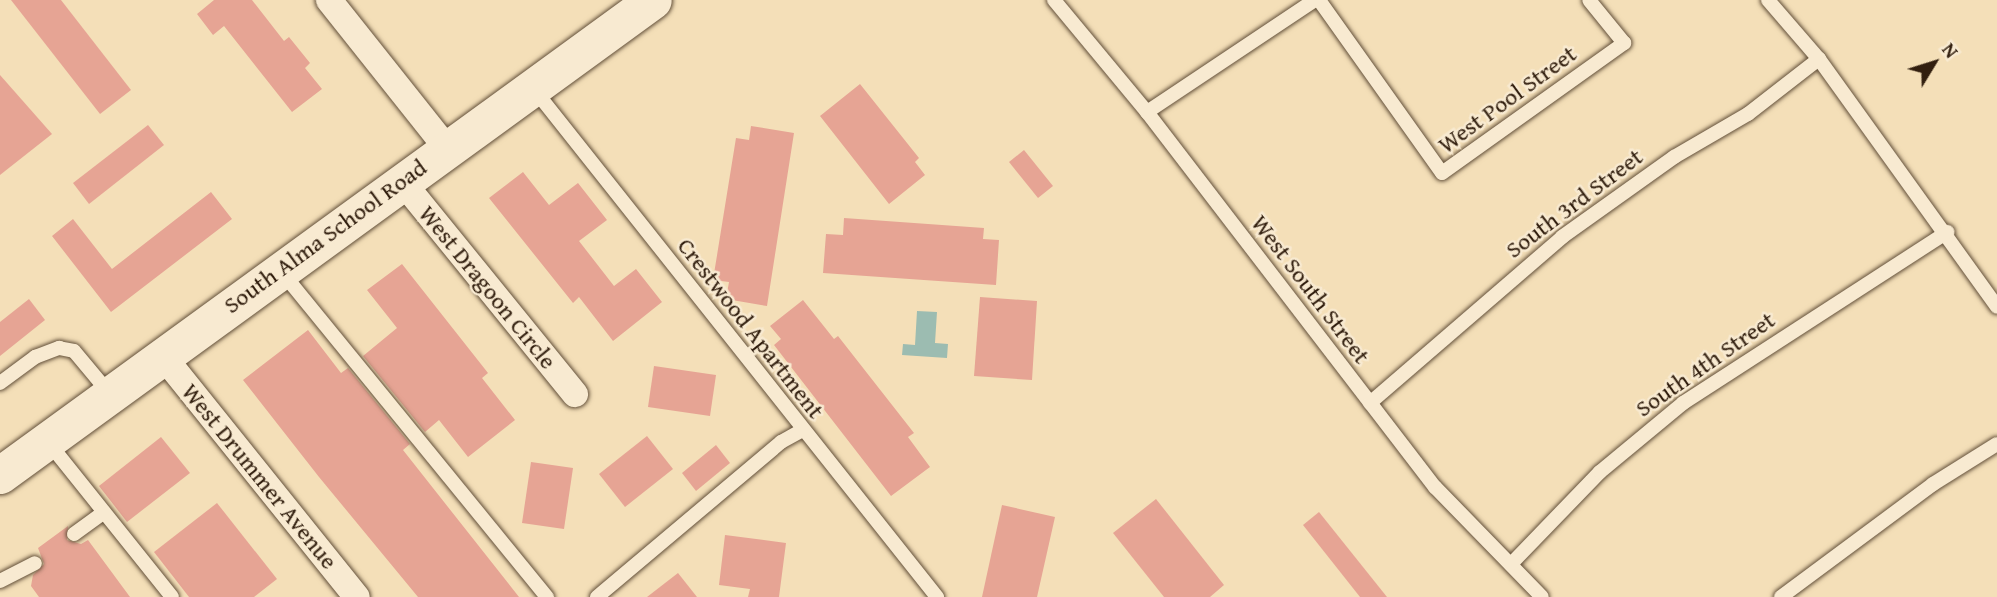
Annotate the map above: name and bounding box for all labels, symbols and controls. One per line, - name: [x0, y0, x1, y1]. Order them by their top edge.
- north arrow: [1899, 28, 1969, 98]
- text: N: [1936, 36, 1965, 64]
- street label: West Pool Street: [1432, 39, 1582, 159]
- street label: South 3rd Street: [1500, 142, 1648, 264]
- street label: South Alma School Road: [218, 153, 432, 319]
- street label: West Dragoon Circle: [413, 199, 563, 375]
- street label: West South Street: [1246, 209, 1376, 369]
- street label: Crestwood Apartment: [672, 232, 830, 424]
- street label: South 4th Street: [1630, 305, 1780, 423]
- street label: West Drummer Avenue: [176, 377, 344, 575]

